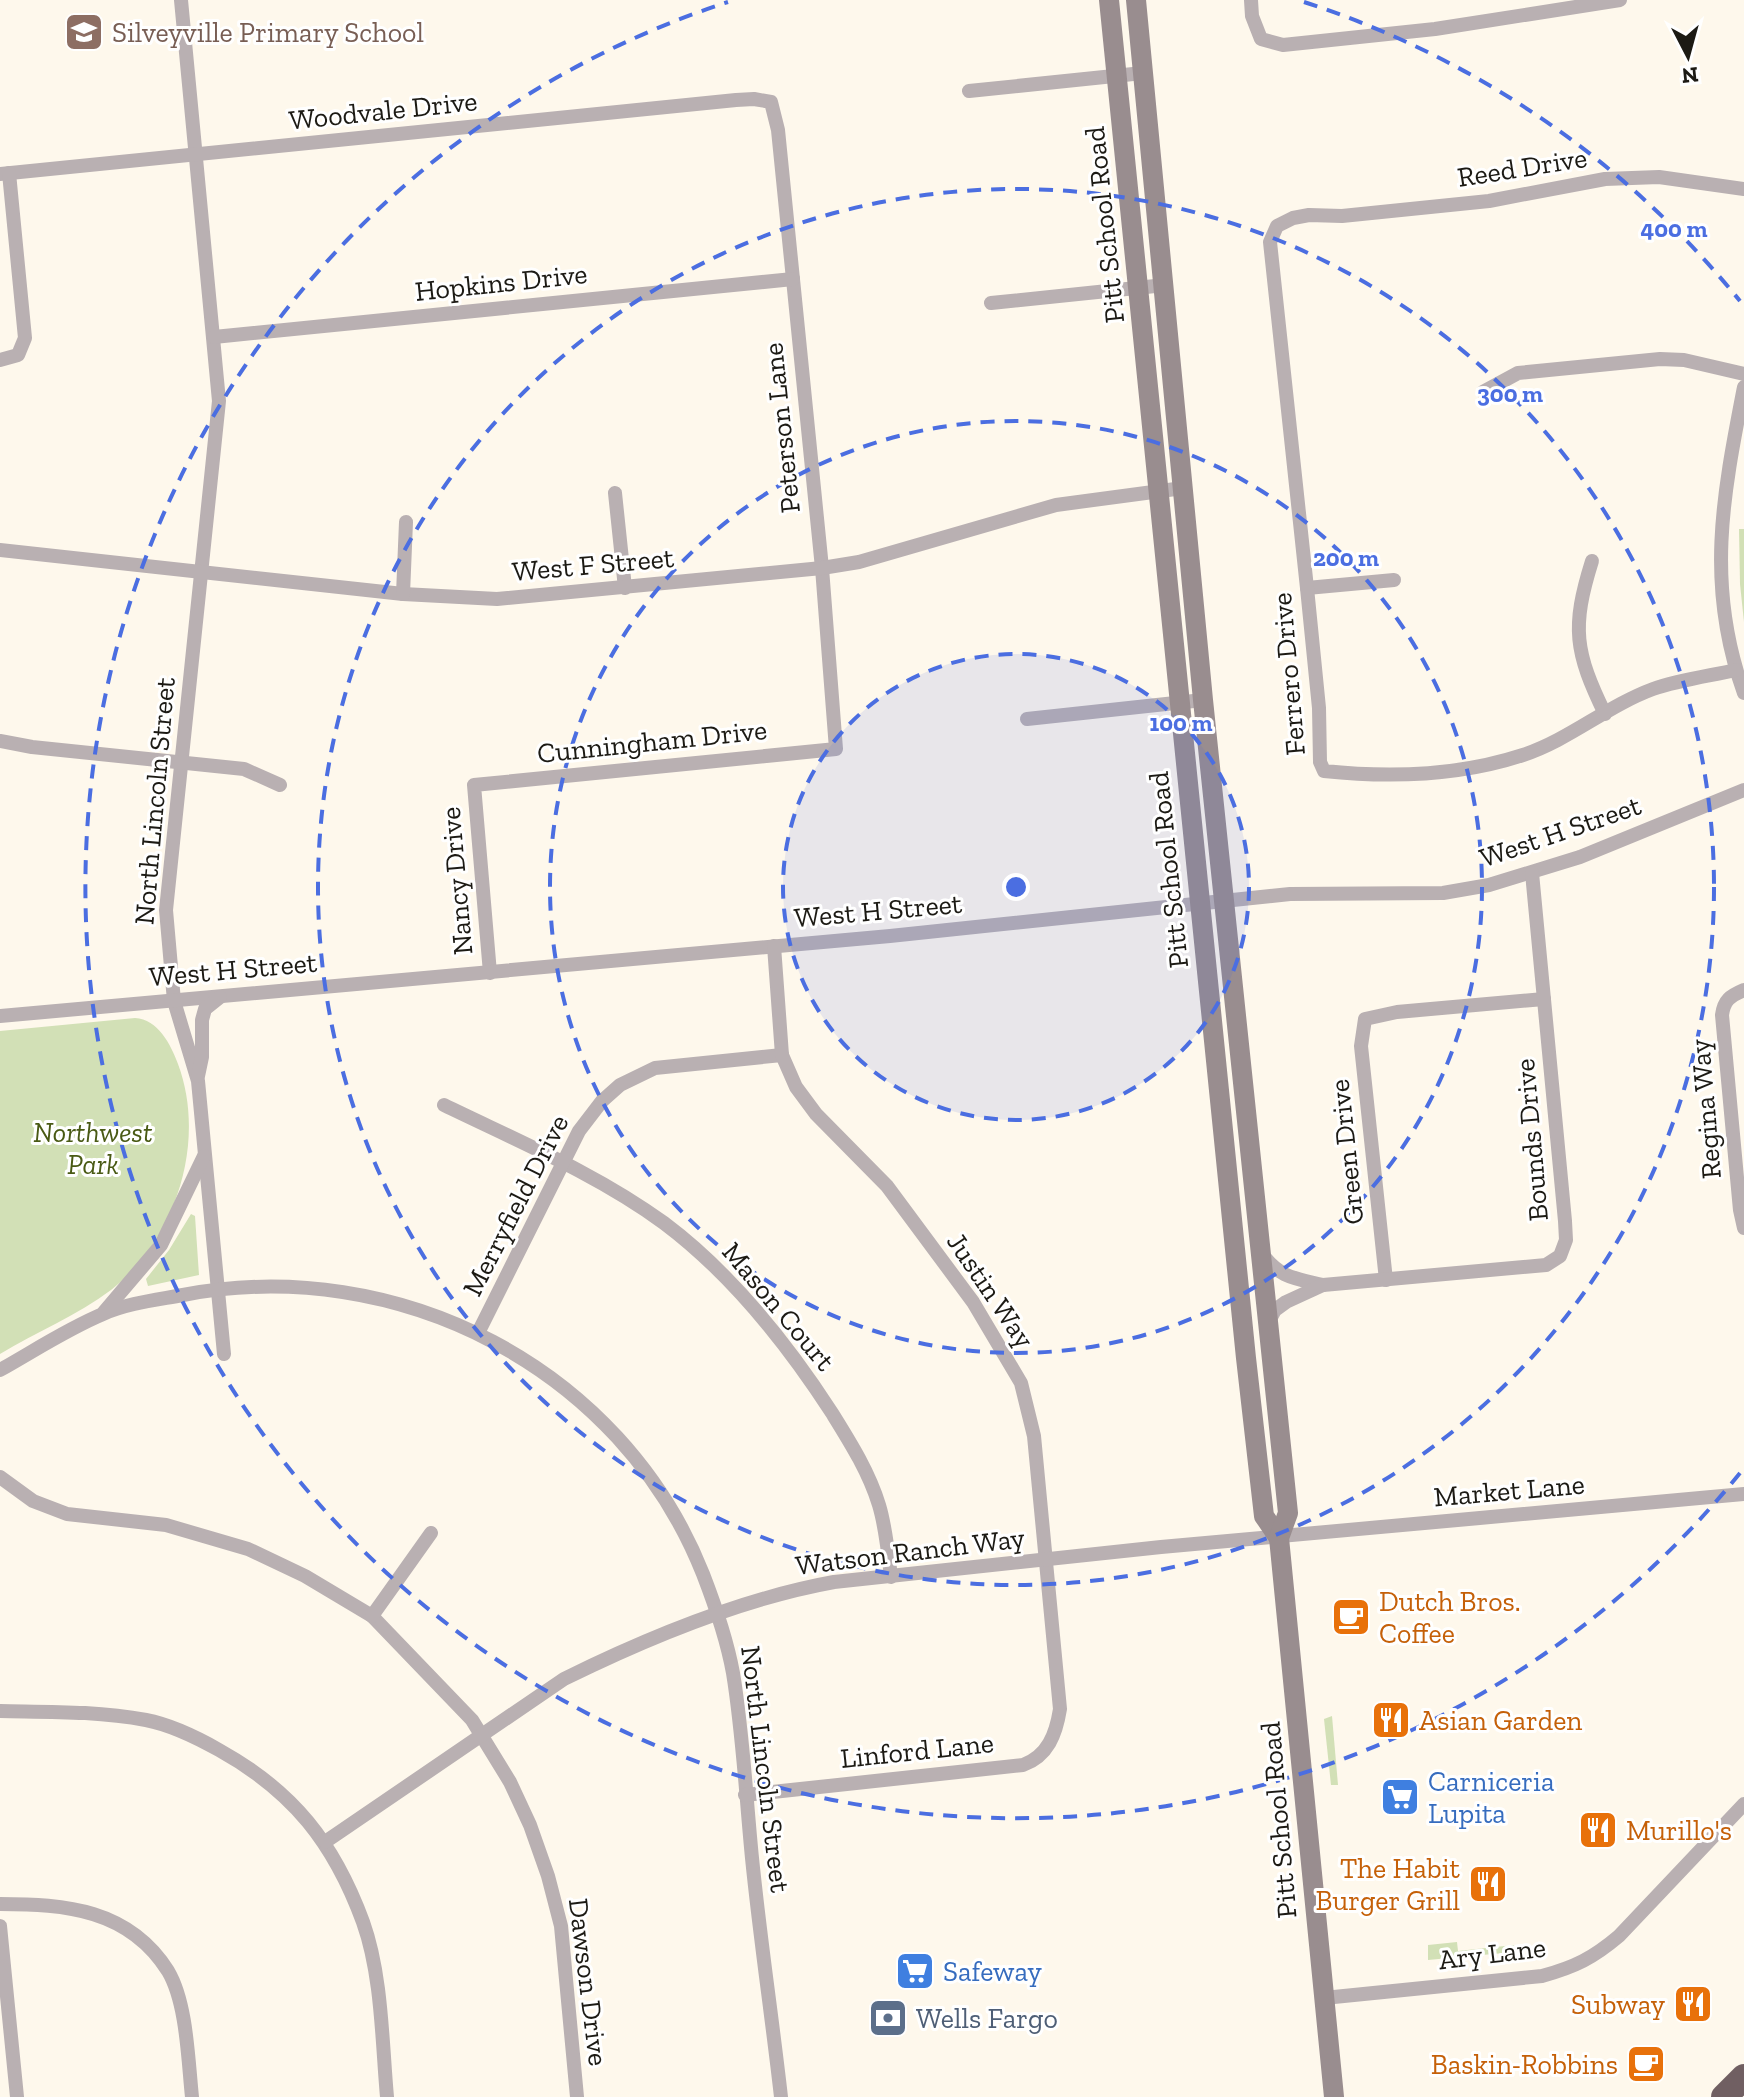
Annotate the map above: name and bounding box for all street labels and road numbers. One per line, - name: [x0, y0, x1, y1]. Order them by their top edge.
- street label: Woodvale Drive: [287, 84, 479, 137]
- street label: Pitt School Road: [1078, 125, 1131, 325]
- street label: Reed Drive: [1455, 141, 1589, 194]
- street label: Hopkins Drive: [413, 257, 589, 308]
- street label: Peterson Lane: [756, 341, 807, 515]
- street label: West F Street: [511, 541, 676, 588]
- street label: Ferrero Drive: [1265, 591, 1312, 757]
- street label: North Lincoln Street: [127, 675, 182, 926]
- street label: Cunningham Drive: [536, 713, 769, 770]
- street label: Pitt School Road: [1142, 770, 1195, 970]
- street label: West H Street: [1475, 788, 1646, 874]
- street label: Nancy Drive: [434, 806, 479, 956]
- street label: West H Street: [793, 887, 964, 934]
- street label: West H Street: [148, 946, 319, 993]
- street label: Regina Way: [1683, 1037, 1728, 1180]
- street label: Bounds Drive: [1508, 1057, 1555, 1223]
- street label: Green Drive: [1322, 1078, 1371, 1226]
- street label: Merryfield Drive: [456, 1109, 575, 1301]
- street label: Justin Way: [940, 1226, 1042, 1355]
- street label: Mason Court: [715, 1235, 842, 1378]
- street label: Market Lane: [1432, 1467, 1586, 1514]
- street label: Watson Ranch Way: [794, 1521, 1027, 1582]
- street label: North Lincoln Street: [734, 1644, 797, 1895]
- street label: Pitt School Road: [1253, 1720, 1304, 1920]
- street label: Linford Lane: [839, 1726, 995, 1775]
- street label: Dawson Drive: [562, 1896, 615, 2068]
- street label: Ary Lane: [1437, 1931, 1548, 1976]

